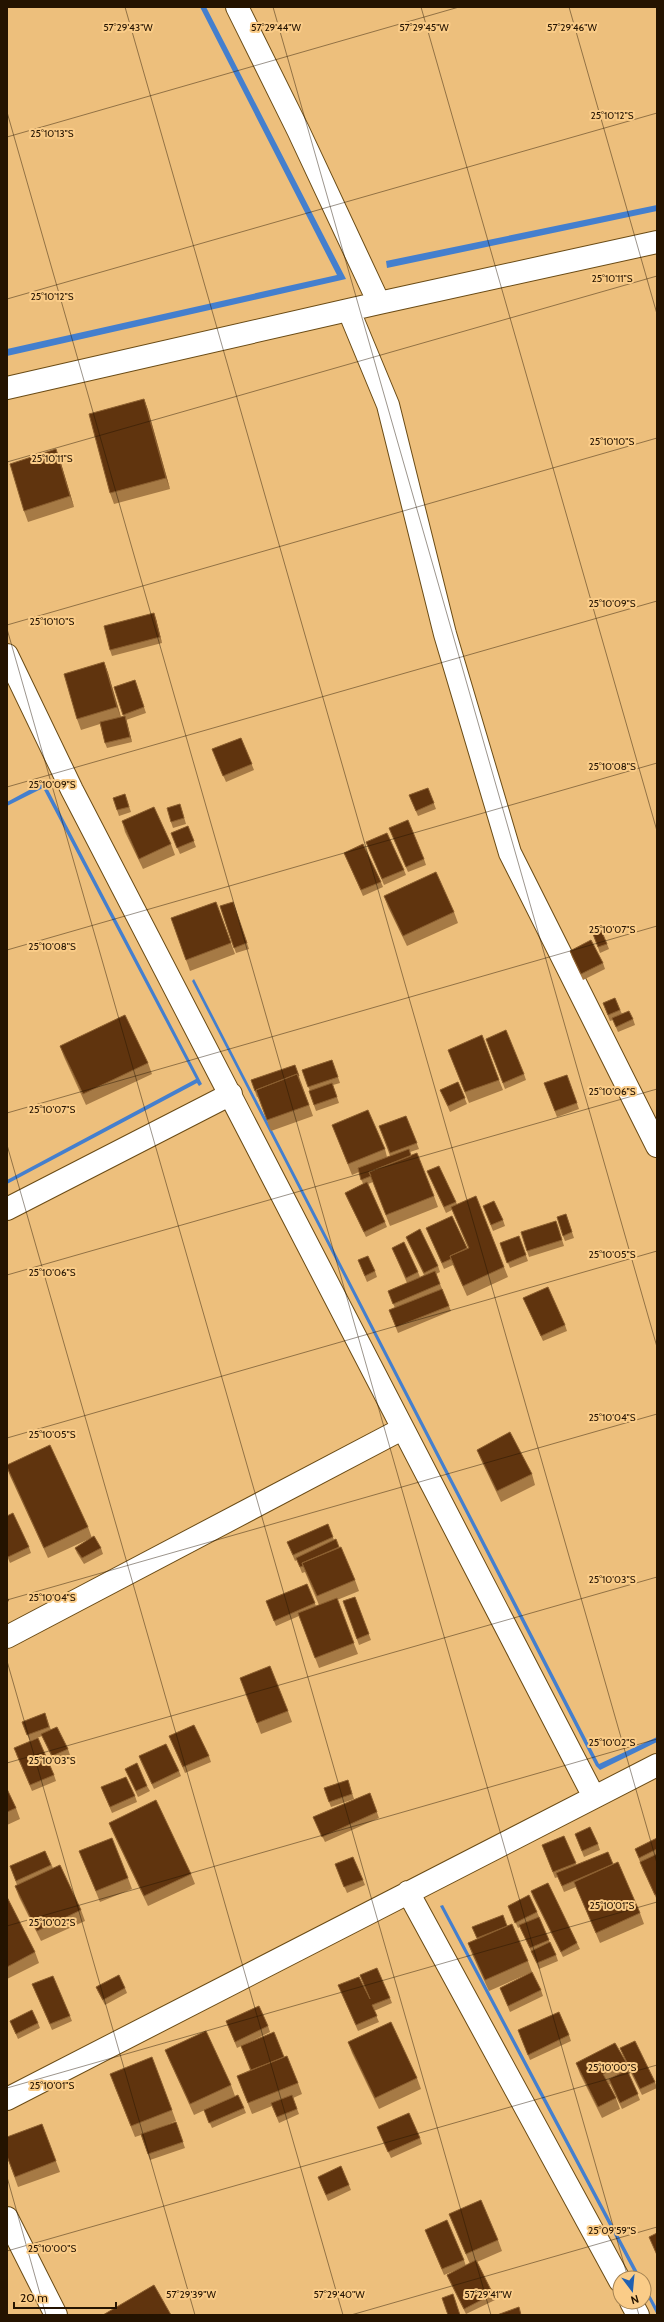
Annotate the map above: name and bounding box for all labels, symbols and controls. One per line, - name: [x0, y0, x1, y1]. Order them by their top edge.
- text: 57°29'43"W: [103, 21, 153, 34]
- text: 57°29'44"W: [251, 21, 302, 34]
- text: 57°29'45"W: [399, 21, 449, 34]
- text: 57°29'46"W: [547, 21, 598, 34]
- text: 25°10'12"S: [590, 109, 634, 122]
- text: 25°10'13"S: [30, 127, 74, 140]
- text: 25°10'11"S: [591, 272, 633, 285]
- text: 25°10'12"S: [30, 290, 74, 303]
- text: 25°10'10"S: [590, 435, 635, 448]
- text: 25°10'11"S: [31, 452, 73, 465]
- text: 25°10'09"S: [588, 597, 636, 610]
- text: 25°10'10"S: [30, 615, 75, 628]
- text: 25°10'08"S: [588, 760, 636, 773]
- text: 25°10'09"S: [28, 778, 76, 791]
- text: 25°10'07"S: [589, 923, 635, 936]
- text: 25°10'08"S: [28, 940, 76, 953]
- text: 25°10'06"S: [588, 1085, 636, 1098]
- text: 25°10'07"S: [29, 1103, 75, 1116]
- text: 25°10'05"S: [589, 1248, 636, 1261]
- text: 25°10'06"S: [28, 1266, 76, 1279]
- text: 25°10'04"S: [588, 1411, 636, 1424]
- text: 25°10'05"S: [29, 1428, 76, 1441]
- text: 25°10'03"S: [589, 1573, 636, 1586]
- text: 25°10'04"S: [28, 1591, 76, 1604]
- text: 25°10'02"S: [589, 1736, 636, 1749]
- text: 25°10'03"S: [29, 1754, 76, 1767]
- text: 25°10'01"S: [590, 1899, 635, 1912]
- text: 25°10'02"S: [29, 1916, 76, 1929]
- text: 25°10'00"S: [588, 2061, 636, 2074]
- text: 25°10'01"S: [30, 2079, 75, 2092]
- text: 25°09'59"S: [588, 2224, 636, 2237]
- text: 25°10'00"S: [28, 2242, 76, 2255]
- north arrow: [612, 2270, 652, 2310]
- scale bar: [14, 2284, 116, 2310]
- text: 57°29'39"W: [166, 2288, 216, 2301]
- text: 57°29'40"W: [313, 2288, 365, 2301]
- text: 57°29'41"W: [464, 2288, 512, 2301]
- text: 20 m: [20, 2290, 48, 2305]
- text: N: [629, 2292, 640, 2307]

